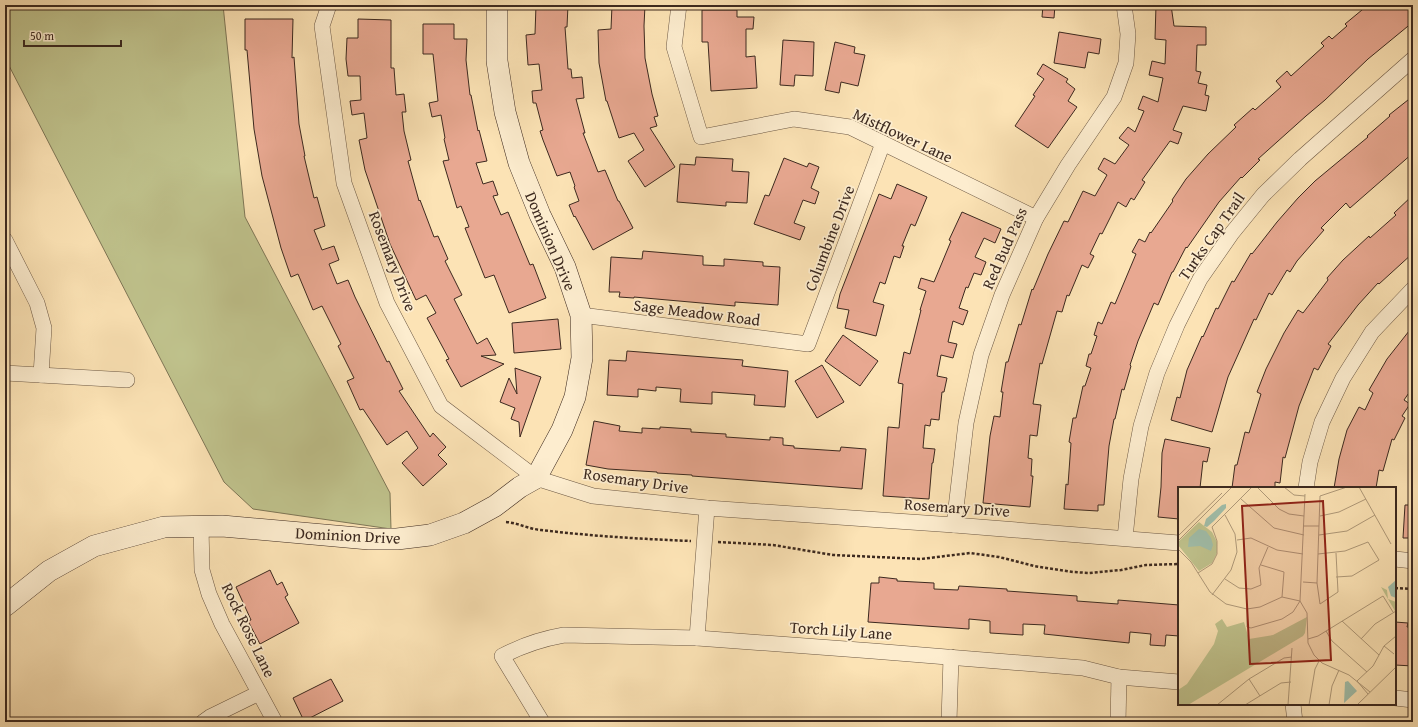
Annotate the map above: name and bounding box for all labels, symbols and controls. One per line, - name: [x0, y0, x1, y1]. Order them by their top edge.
- scale bar: [24, 22, 121, 48]
- text: 50 m: [30, 27, 54, 44]
- street label: Mistflower Lane: [849, 101, 957, 169]
- street label: Columbine Drive: [798, 182, 860, 294]
- street label: Turks Cap Trail: [1172, 187, 1251, 285]
- street label: Dominion Drive: [519, 188, 583, 294]
- street label: Red Bud Pass: [975, 203, 1033, 293]
- street label: Rosemary Drive: [363, 207, 423, 315]
- street label: Sage Meadow Road: [632, 292, 762, 332]
- street label: Rosemary Drive: [582, 461, 690, 499]
- inset map: [1178, 487, 1396, 705]
- street label: Rosemary Drive: [903, 491, 1011, 523]
- street label: Dominion Drive: [295, 520, 401, 550]
- street label: Rock Rose Lane: [216, 579, 282, 681]
- street label: Torch Lily Lane: [789, 614, 893, 646]

